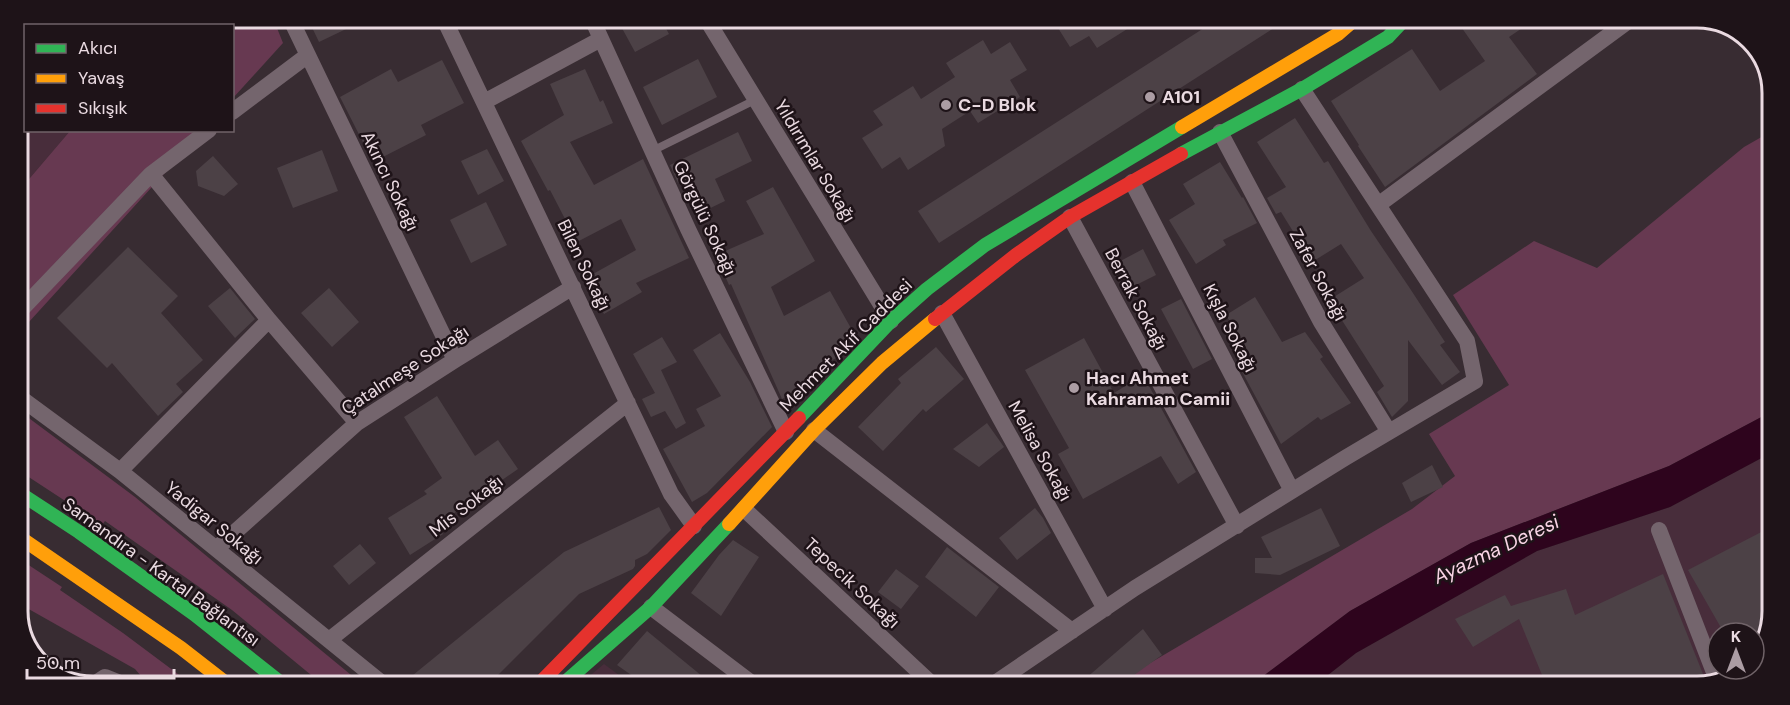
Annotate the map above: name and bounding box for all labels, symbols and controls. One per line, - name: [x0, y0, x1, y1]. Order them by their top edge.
- legend: [24, 24, 234, 132]
- text: Akıcı: [78, 36, 117, 60]
- text: Yavaş: [78, 66, 124, 90]
- place label: A101: [1162, 85, 1200, 109]
- marker: A101: [1143, 90, 1157, 104]
- place label: C-D Blok: [958, 93, 1037, 117]
- street label: Yıldırımlar Sokağı: [769, 95, 861, 227]
- text: Sıkışık: [78, 96, 128, 120]
- marker: C-D Blok: [939, 98, 953, 112]
- street label: Akıncı Sokağı: [355, 127, 425, 235]
- street label: Görgülü Sokağı: [668, 157, 742, 279]
- street label: Bilen Sokağı: [552, 215, 616, 315]
- street label: Zafer Sokağı: [1284, 225, 1352, 325]
- street label: Berrak Sokağı: [1099, 244, 1173, 354]
- street label: Mehmet Akif Caddesi: [774, 273, 918, 417]
- street label: Kışla Sokağı: [1197, 280, 1263, 376]
- street label: Çatalmeşe Sokağı: [337, 320, 473, 420]
- place label: Hacı Ahmet Kahraman Camii: [1086, 366, 1230, 411]
- marker: Hacı Ahmet Kahraman Camii: [1067, 381, 1081, 395]
- street label: Melisa Sokağı: [1003, 397, 1077, 505]
- street label: Mis Sokağı: [424, 470, 508, 542]
- street label: Yadigar Sokağı: [160, 476, 268, 570]
- street label: Samandıra - Kartal Bağlantısı: [57, 492, 265, 652]
- water label: Ayazma Deresi: [1428, 508, 1564, 590]
- street label: Tepecik Sokağı: [799, 532, 905, 634]
- north arrow: [1706, 621, 1766, 681]
- text: K: [1731, 626, 1742, 647]
- scale bar: [27, 642, 174, 680]
- text: 50 m: [36, 651, 80, 675]

